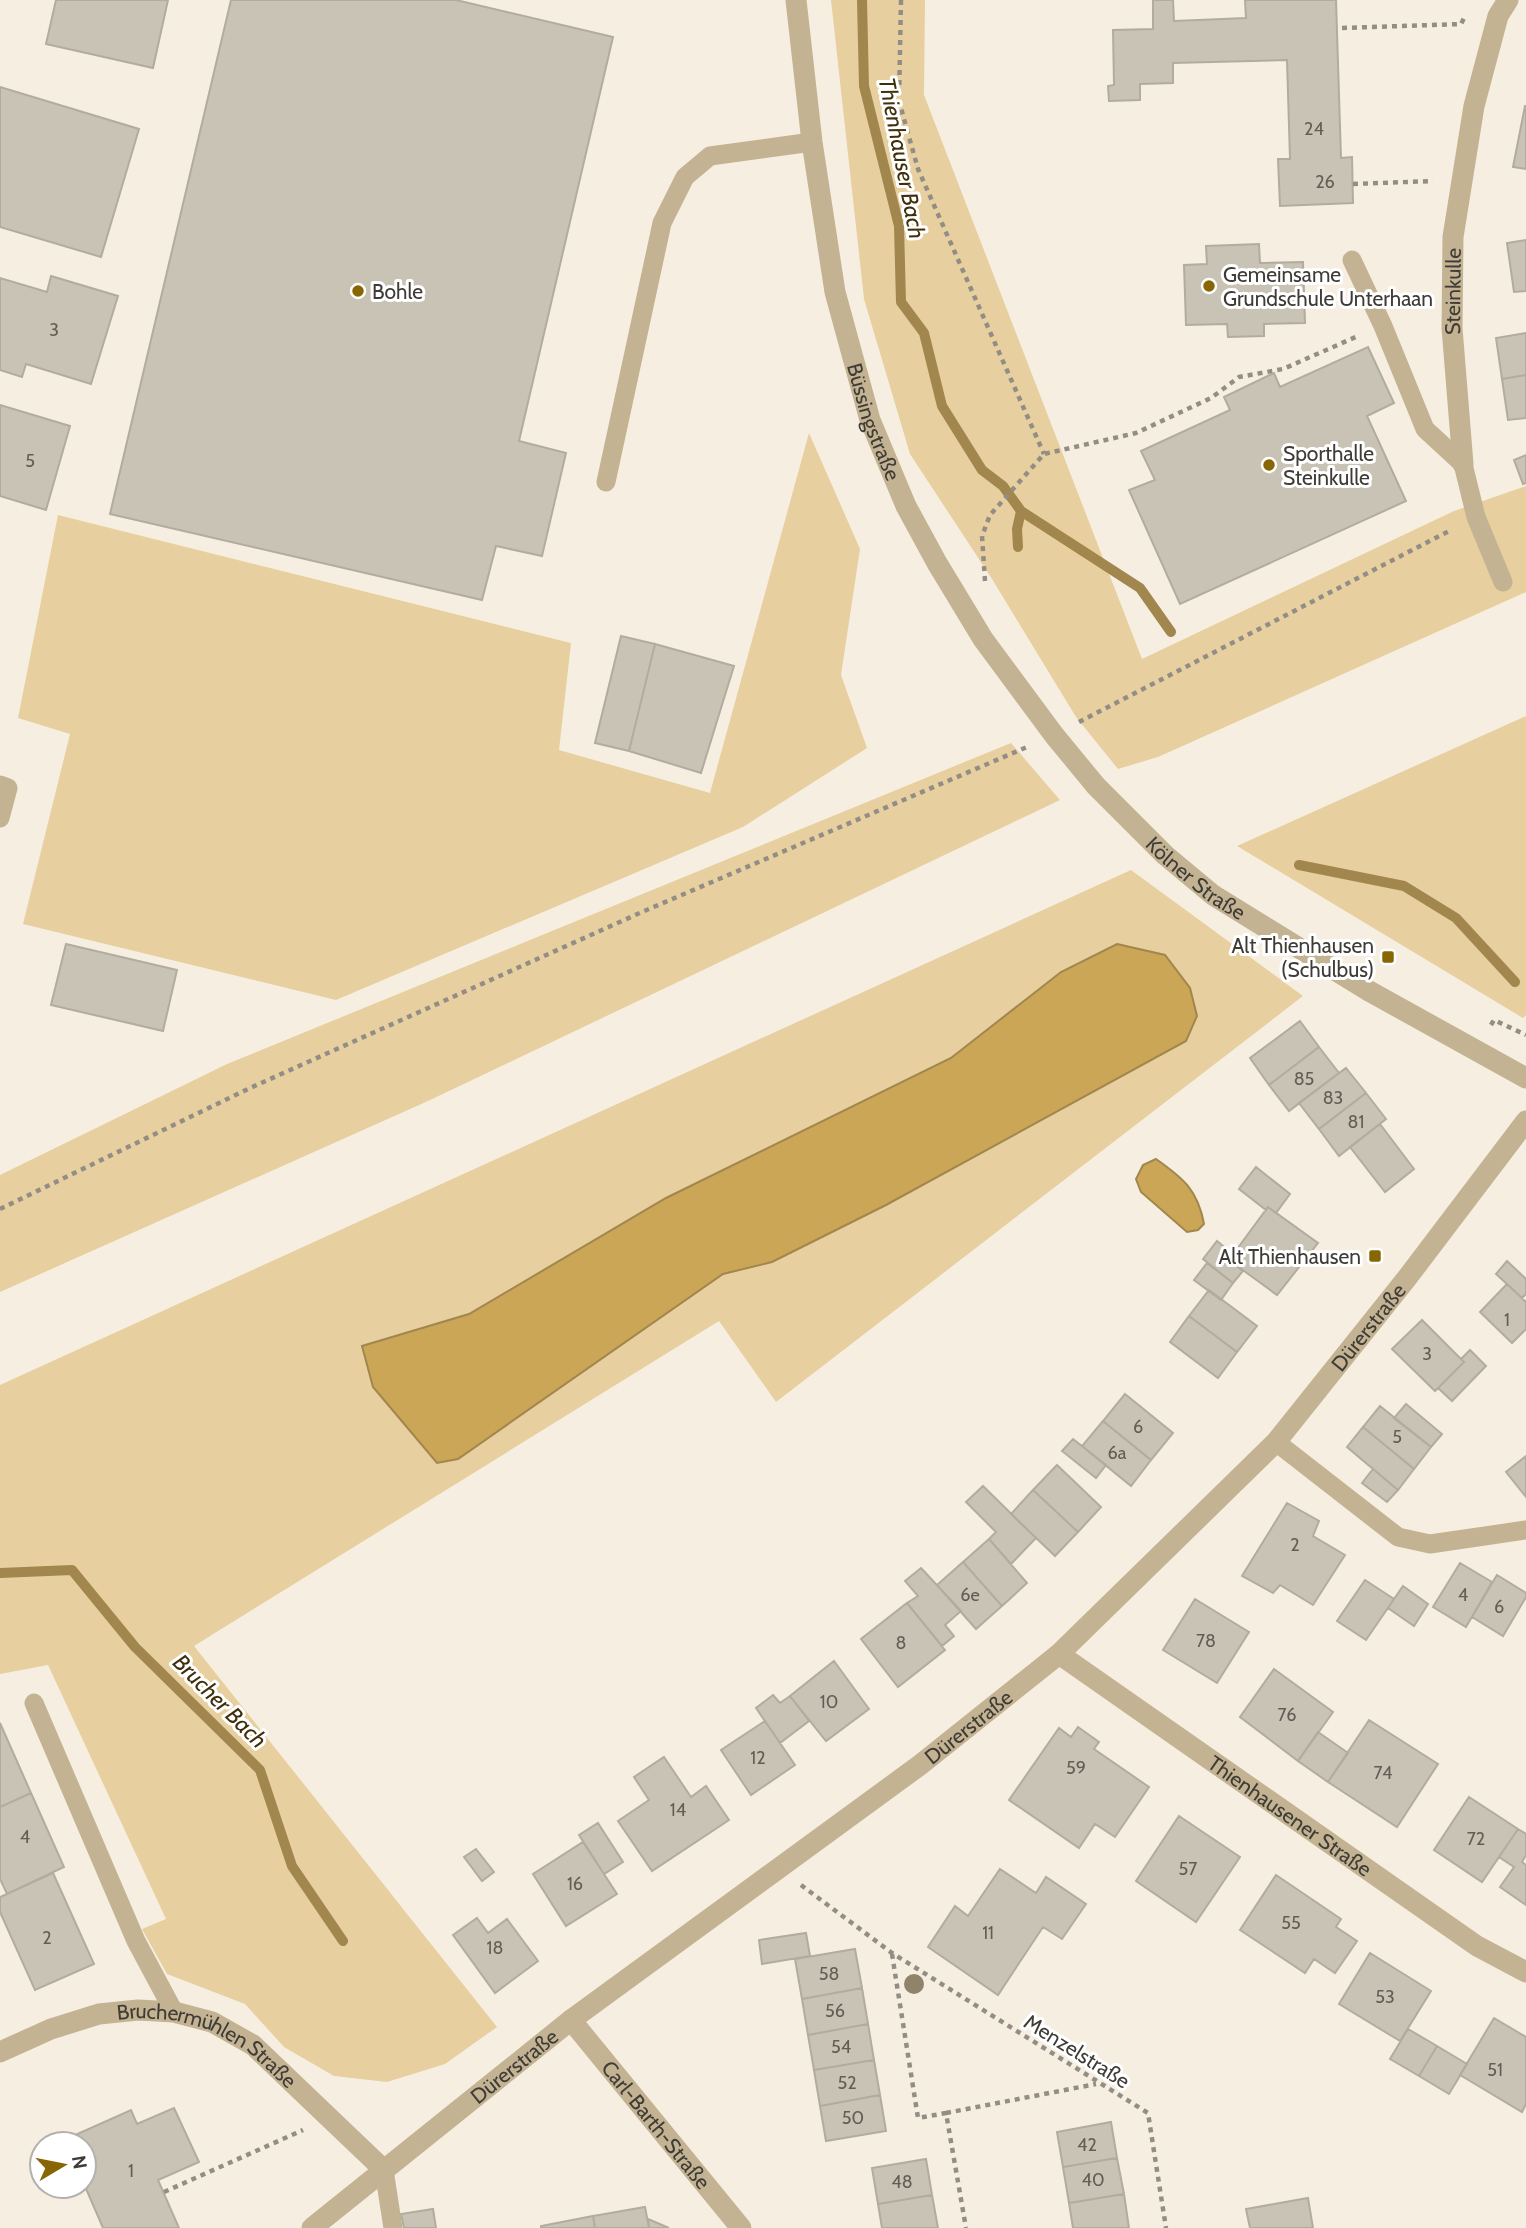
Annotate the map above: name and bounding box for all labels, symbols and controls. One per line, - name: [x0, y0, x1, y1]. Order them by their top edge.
- water label: Thienhauser Bach: [873, 75, 931, 241]
- house number: 24: [1304, 118, 1324, 140]
- house number: 26: [1315, 171, 1335, 193]
- street label: Steinkulle: [1439, 248, 1465, 336]
- place label: Gemeinsame Grundschule Unterhaan: [1223, 262, 1433, 311]
- marker: Gemeinsame Grundschule Unterhaan: [1201, 278, 1217, 294]
- place label: Bohle: [372, 279, 423, 304]
- marker: Bohle: [350, 283, 366, 299]
- house number: 3: [49, 319, 59, 341]
- street label: Büssingstraße: [842, 360, 906, 484]
- place label: Sporthalle Steinkulle: [1283, 441, 1374, 490]
- house number: 5: [25, 450, 35, 472]
- marker: Sporthalle Steinkulle: [1261, 457, 1277, 473]
- street label: Kölner Straße: [1141, 831, 1251, 925]
- place label: Alt Thienhausen (Schulbus): [1232, 933, 1374, 982]
- marker: Alt Thienhausen (Schulbus): [1380, 949, 1396, 965]
- house number: 85: [1294, 1068, 1314, 1090]
- house number: 83: [1323, 1087, 1343, 1109]
- house number: 81: [1348, 1111, 1364, 1133]
- place label: Alt Thienhausen: [1219, 1244, 1361, 1269]
- marker: Alt Thienhausen: [1367, 1248, 1383, 1264]
- street label: Dürerstraße: [1325, 1278, 1411, 1376]
- house number: 1: [1504, 1309, 1510, 1331]
- house number: 3: [1422, 1343, 1432, 1365]
- house number: 6: [1133, 1416, 1143, 1438]
- house number: 5: [1392, 1426, 1402, 1448]
- house number: 6a: [1108, 1442, 1127, 1464]
- house number: 2: [1290, 1534, 1300, 1556]
- house number: 6e: [960, 1584, 980, 1606]
- house number: 4: [1458, 1584, 1468, 1606]
- house number: 6: [1494, 1596, 1504, 1618]
- house number: 78: [1196, 1630, 1216, 1652]
- house number: 8: [896, 1632, 906, 1654]
- water label: Brucher Bach: [167, 1648, 273, 1754]
- street label: Dürerstraße: [919, 1684, 1017, 1769]
- house number: 10: [820, 1691, 838, 1713]
- house number: 76: [1278, 1704, 1296, 1726]
- house number: 12: [750, 1747, 766, 1769]
- street label: Thienhausener Straße: [1204, 1750, 1377, 1881]
- house number: 59: [1066, 1757, 1086, 1779]
- house number: 74: [1374, 1762, 1392, 1784]
- house number: 14: [670, 1799, 686, 1821]
- house number: 4: [20, 1826, 30, 1848]
- house number: 72: [1467, 1828, 1485, 1850]
- house number: 57: [1179, 1858, 1197, 1880]
- house number: 16: [567, 1873, 583, 1895]
- house number: 55: [1281, 1912, 1301, 1934]
- house number: 11: [982, 1922, 994, 1944]
- house number: 2: [42, 1927, 52, 1949]
- house number: 18: [487, 1937, 503, 1959]
- house number: 58: [819, 1963, 839, 1985]
- house number: 53: [1375, 1986, 1395, 2008]
- street label: Bruchermühlen Straße: [116, 1997, 302, 2093]
- house number: 56: [825, 2000, 845, 2022]
- street label: Menzelstraße: [1020, 2009, 1135, 2093]
- street label: Dürerstraße: [465, 2023, 563, 2108]
- house number: 54: [831, 2036, 851, 2058]
- street label: Carl-Barth-Straße: [597, 2055, 716, 2194]
- house number: 51: [1487, 2059, 1503, 2081]
- house number: 52: [837, 2072, 857, 2094]
- house number: 50: [842, 2107, 864, 2129]
- north arrow: [28, 2130, 98, 2200]
- house number: 42: [1077, 2134, 1097, 2156]
- text: N: [67, 2154, 92, 2171]
- house number: 1: [128, 2160, 134, 2182]
- house number: 40: [1082, 2169, 1104, 2191]
- house number: 48: [891, 2171, 913, 2193]

